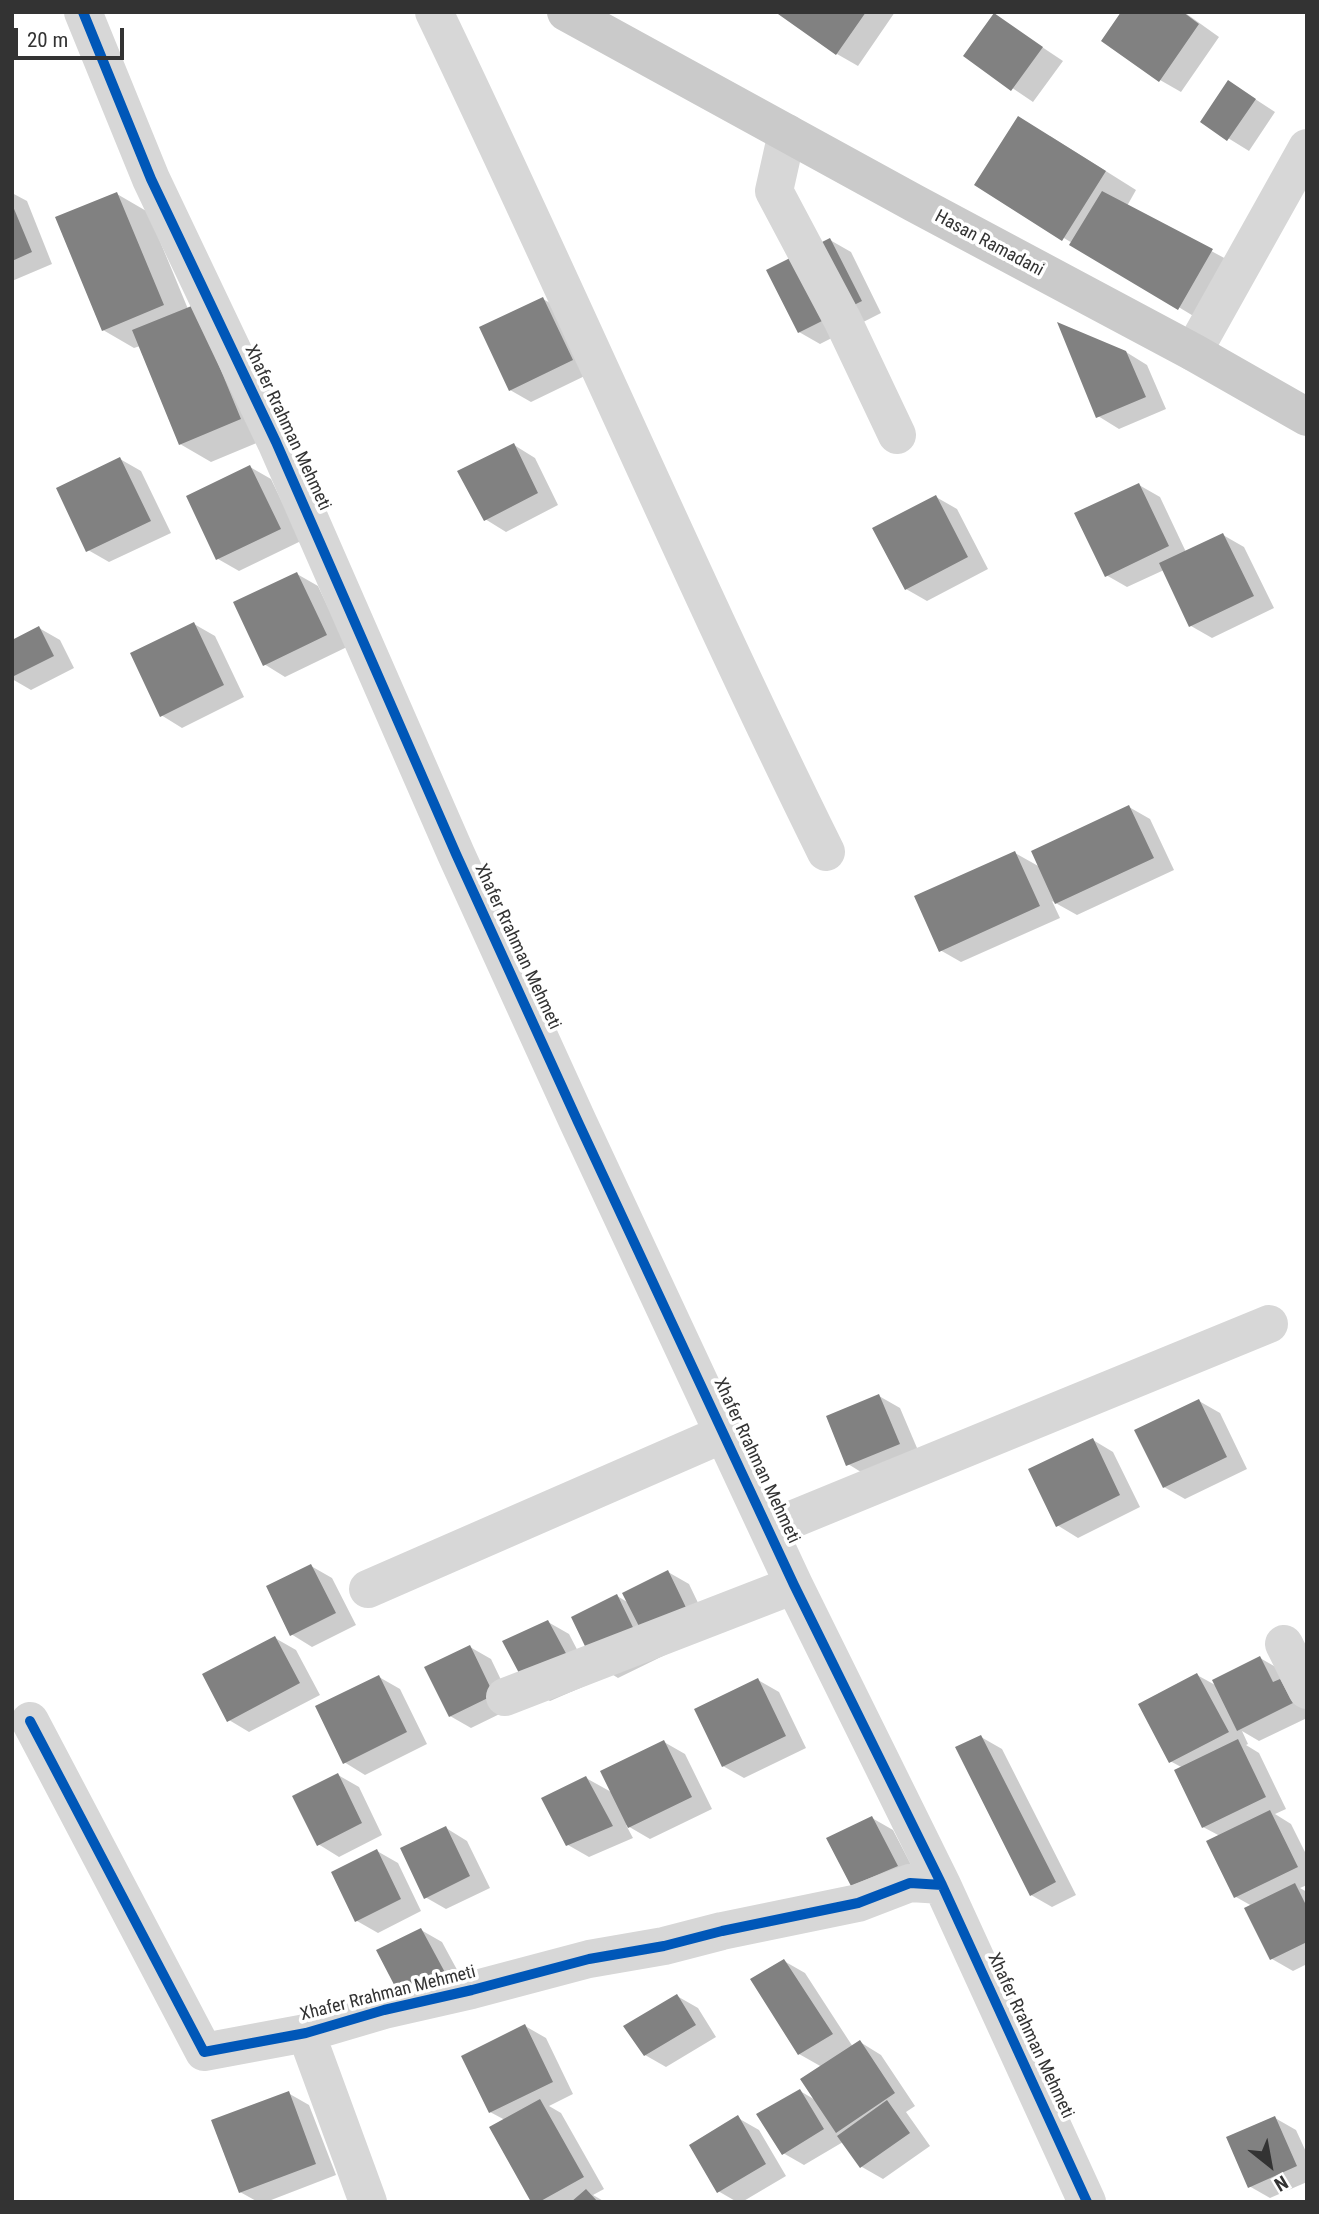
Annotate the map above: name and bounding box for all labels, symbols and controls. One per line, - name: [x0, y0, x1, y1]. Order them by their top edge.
- scale bar: [18, 14, 128, 58]
- text: 20 m: [27, 28, 68, 52]
- street label: Hasan Ramadani: [931, 206, 1047, 282]
- street label: Xhafer Rrahman Mehmeti: [239, 342, 335, 514]
- street label: Xhafer Rrahman Mehmeti: [469, 861, 565, 1033]
- street label: Xhafer Rrahman Mehmeti: [708, 1375, 804, 1547]
- street label: Xhafer Rrahman Mehmeti: [982, 1950, 1078, 2122]
- street label: Xhafer Rrahman Mehmeti: [298, 1962, 478, 2026]
- north arrow: [1235, 2130, 1305, 2200]
- text: N: [1270, 2171, 1292, 2196]

